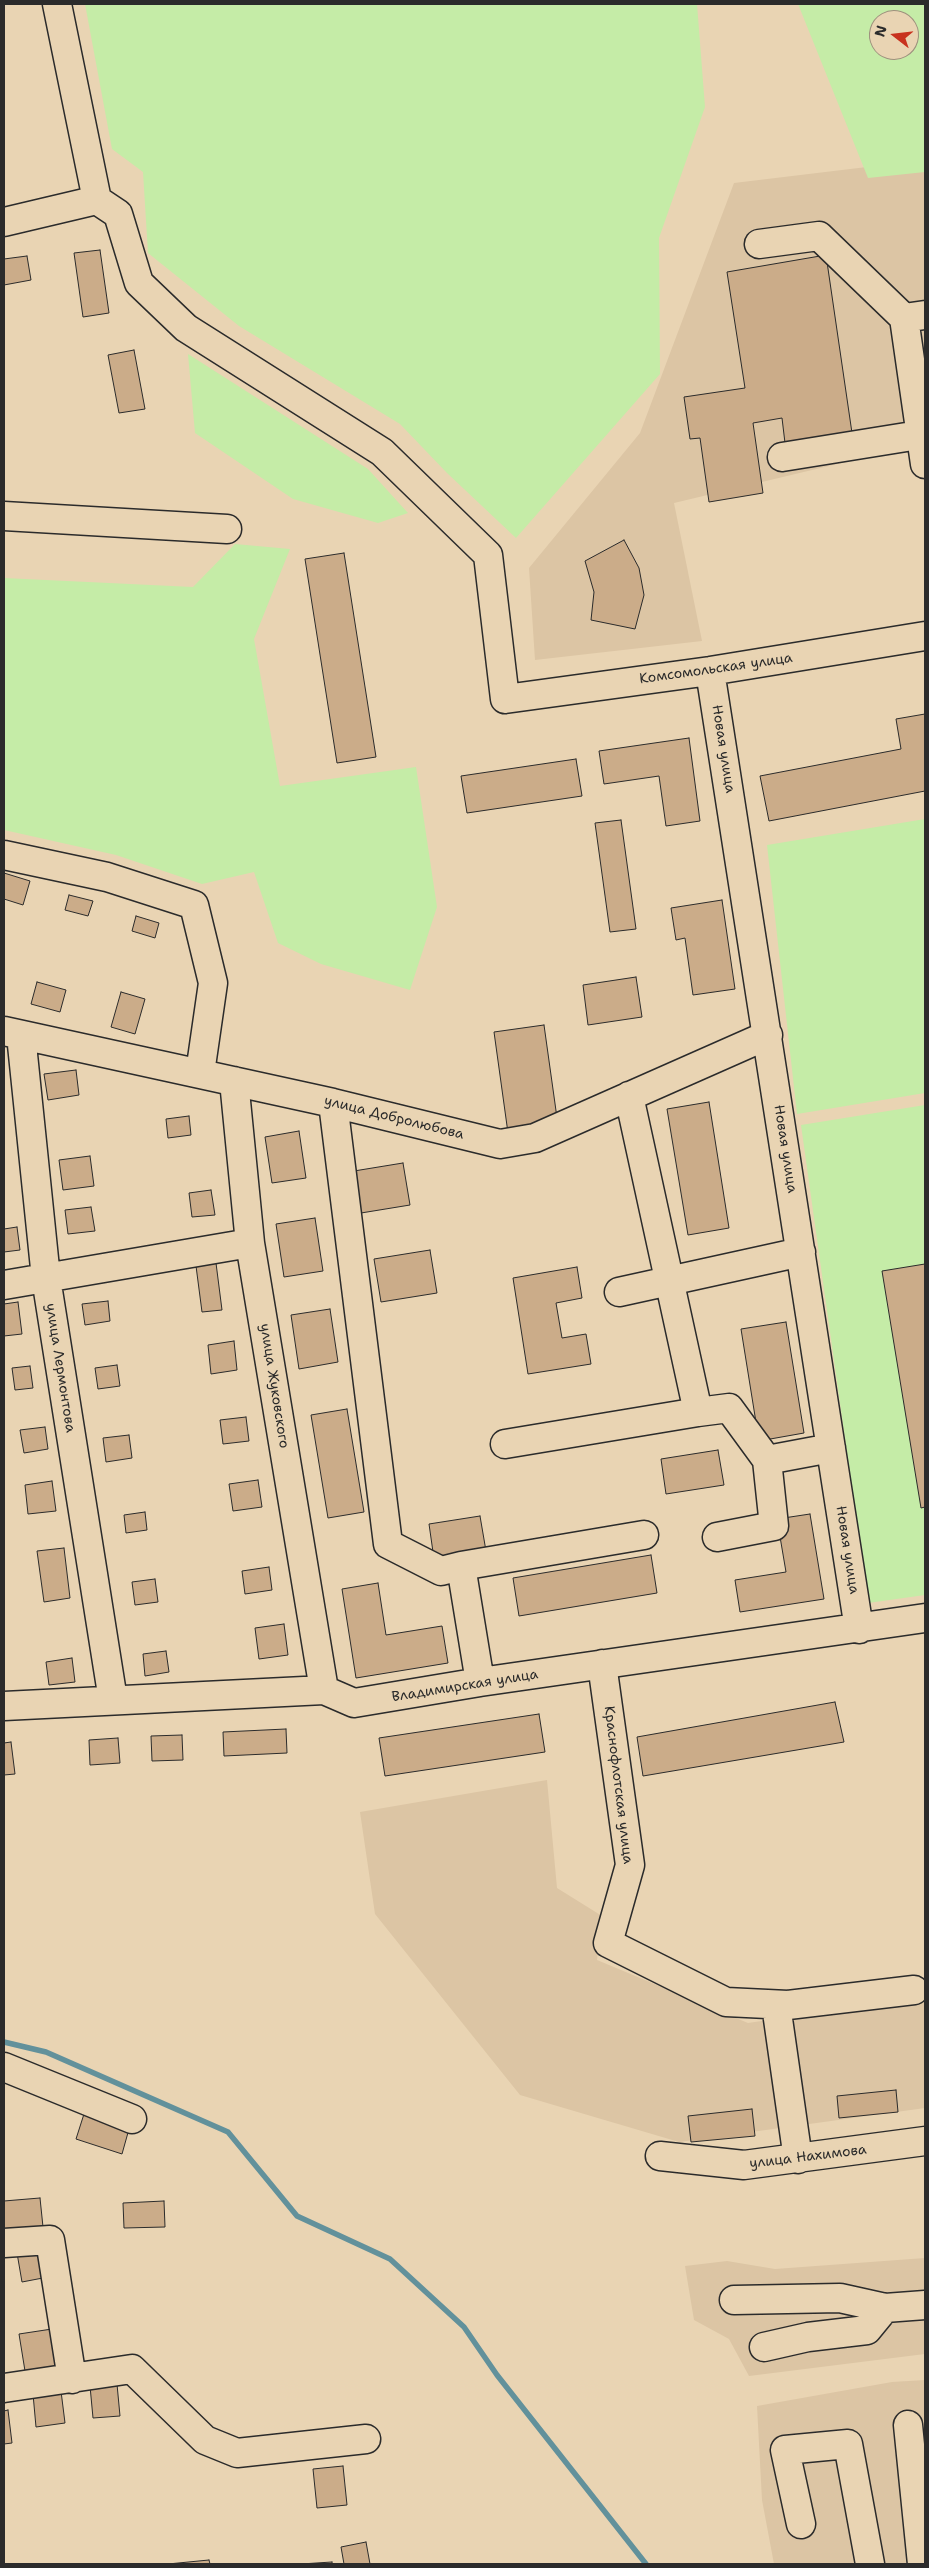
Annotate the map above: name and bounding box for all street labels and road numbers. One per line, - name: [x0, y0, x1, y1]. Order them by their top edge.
- street label: Комсомольская улица: [638, 650, 794, 688]
- street label: Новая улица: [708, 704, 738, 794]
- street label: улица Добролюбова: [322, 1093, 466, 1143]
- street label: Новая улица: [770, 1104, 800, 1194]
- street label: улица Лермонтова: [41, 1302, 79, 1434]
- street label: улица Жуковского: [256, 1322, 292, 1450]
- street label: Новая улица: [832, 1505, 862, 1595]
- street label: Владимирская улица: [391, 1666, 539, 1706]
- street label: Краснофлотская улица: [600, 1705, 636, 1865]
- street label: улица Нахимова: [749, 2141, 867, 2173]

